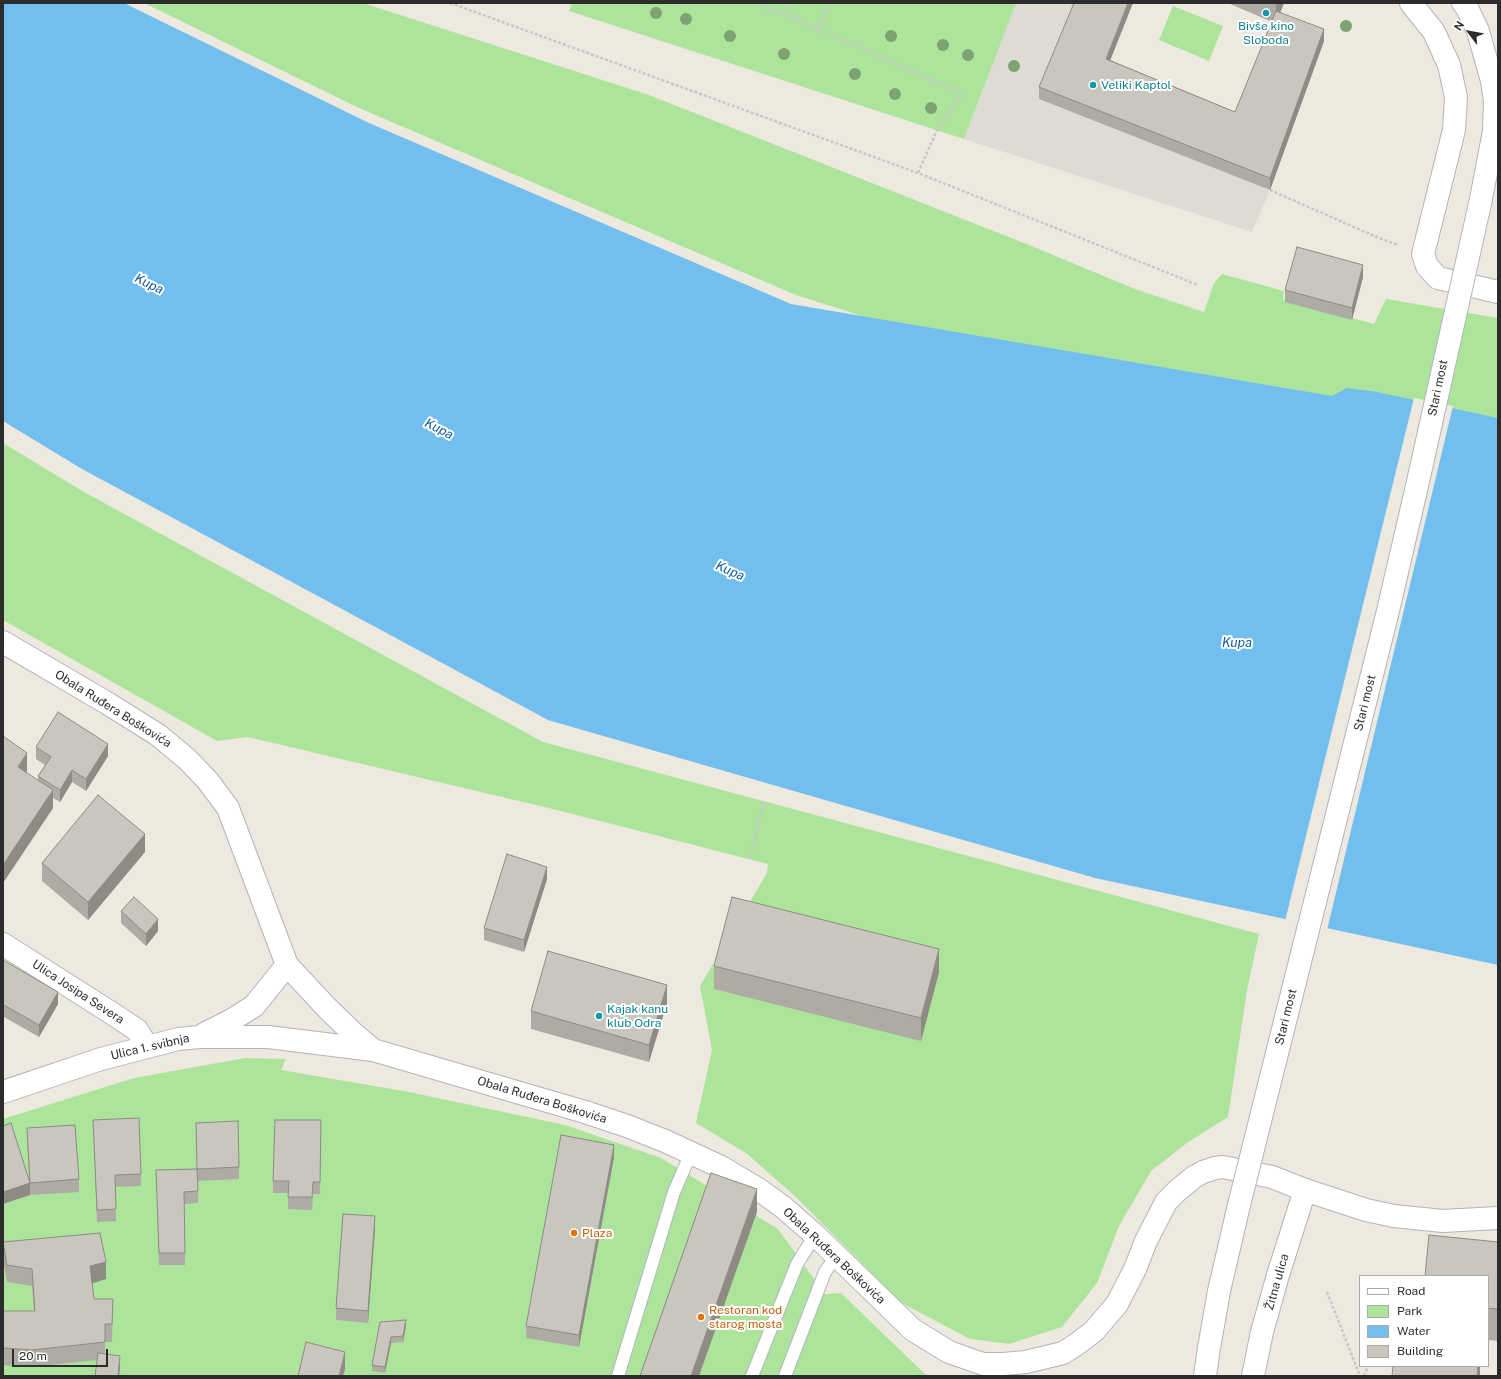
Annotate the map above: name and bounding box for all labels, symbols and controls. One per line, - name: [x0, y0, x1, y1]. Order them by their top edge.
- marker: Bivše kino Sloboda: [1261, 8, 1271, 18]
- north arrow: [1449, 12, 1489, 52]
- place label: Bivše kino Sloboda: [1238, 19, 1294, 47]
- text: N: [1451, 19, 1466, 32]
- place label: Veliki Kaptol: [1101, 78, 1171, 92]
- marker: Veliki Kaptol: [1088, 80, 1098, 90]
- water label: Kupa: [132, 270, 166, 298]
- street label: Stari most: [1425, 358, 1451, 418]
- water label: Kupa: [422, 415, 456, 443]
- water label: Kupa: [713, 558, 747, 584]
- water label: Kupa: [1222, 635, 1252, 651]
- street label: Obala Ruđera Boškovića: [52, 667, 174, 751]
- street label: Stari most: [1351, 673, 1379, 733]
- street label: Ulica Josipa Severa: [29, 957, 127, 1027]
- street label: Stari most: [1272, 987, 1300, 1047]
- place label: Kajak kanu klub Odra: [607, 1002, 668, 1030]
- marker: Kajak kanu klub Odra: [594, 1011, 604, 1021]
- street label: Ulica 1. svibnja: [109, 1031, 191, 1063]
- street label: Obala Ruđera Boškovića: [476, 1073, 608, 1127]
- street label: Obala Ruđera Boškovića: [780, 1205, 888, 1307]
- place label: Plaza: [582, 1226, 612, 1240]
- marker: Plaza: [569, 1228, 579, 1238]
- street label: Žitna ulica: [1262, 1252, 1292, 1312]
- legend: [1359, 1275, 1489, 1367]
- text: Road: [1397, 1284, 1425, 1298]
- place label: Restoran kod starog mosta: [709, 1303, 782, 1331]
- text: Park: [1397, 1304, 1423, 1318]
- marker: Restoran kod starog mosta: [696, 1312, 706, 1322]
- text: Water: [1397, 1324, 1430, 1338]
- scale bar: [14, 1341, 110, 1367]
- text: Building: [1397, 1344, 1443, 1358]
- text: 20 m: [19, 1349, 47, 1363]

